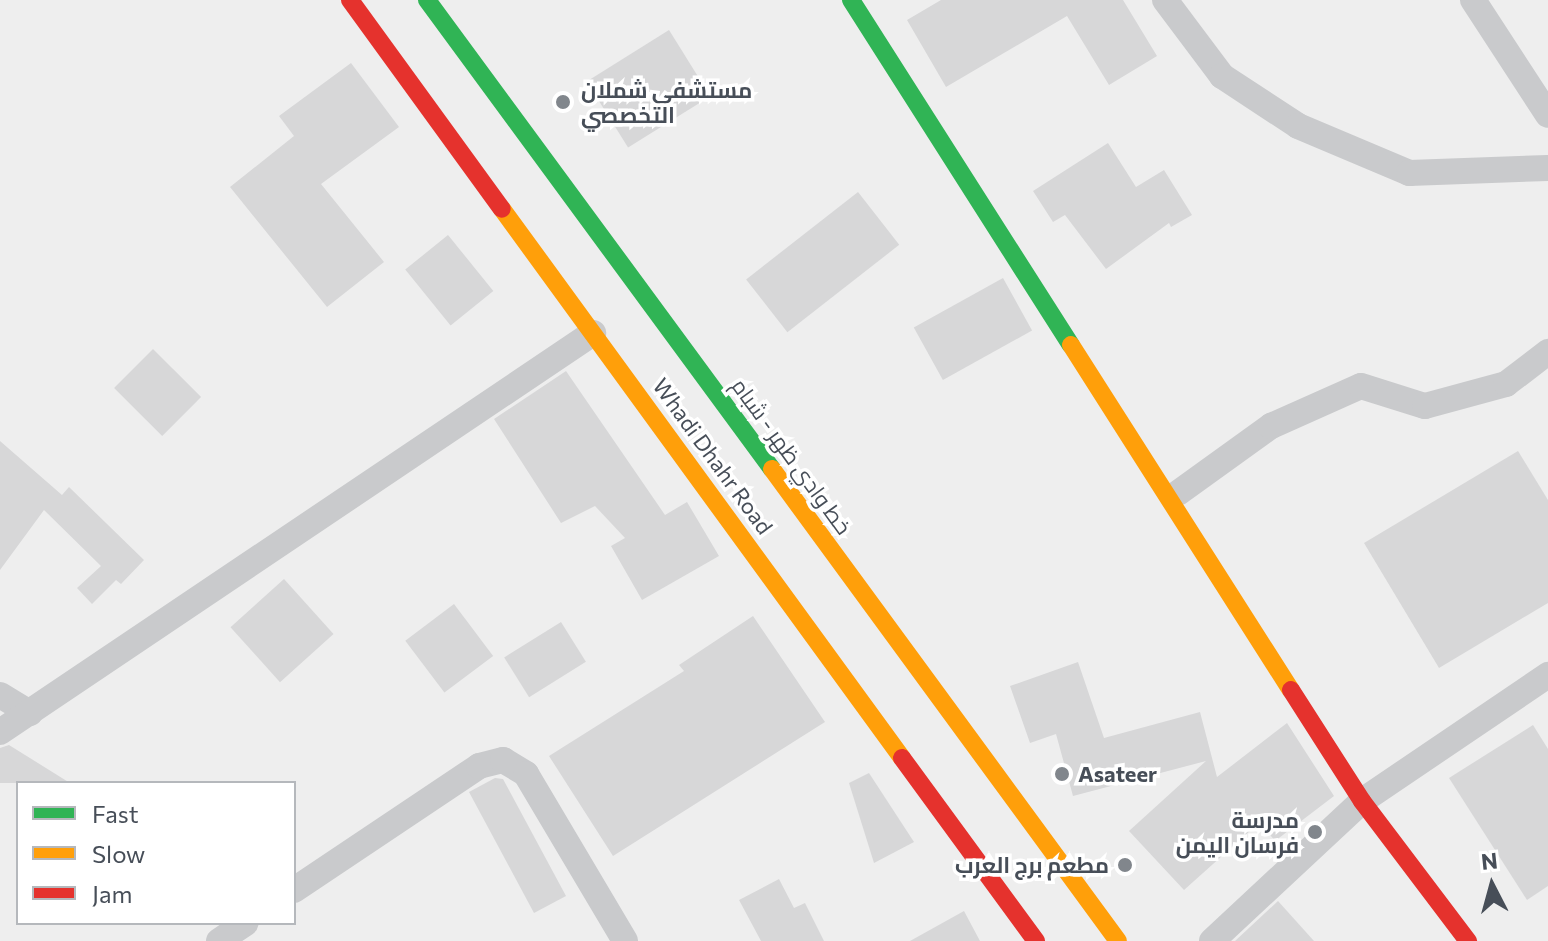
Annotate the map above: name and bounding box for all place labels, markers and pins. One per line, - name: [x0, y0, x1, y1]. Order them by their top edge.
- place label: مستشفى شملان التخصصي: [581, 76, 752, 128]
- marker: مستشفى شملان التخصصي: [552, 91, 574, 113]
- place label: Asateer: [1078, 761, 1157, 787]
- marker: Asateer: [1053, 765, 1071, 783]
- place label: مدرسة فرسان اليمن: [1176, 806, 1299, 858]
- marker: مدرسة فرسان اليمن: [1306, 823, 1324, 841]
- place label: مطعم برج العرب: [955, 852, 1109, 878]
- marker: مطعم برج العرب: [1116, 856, 1134, 874]

